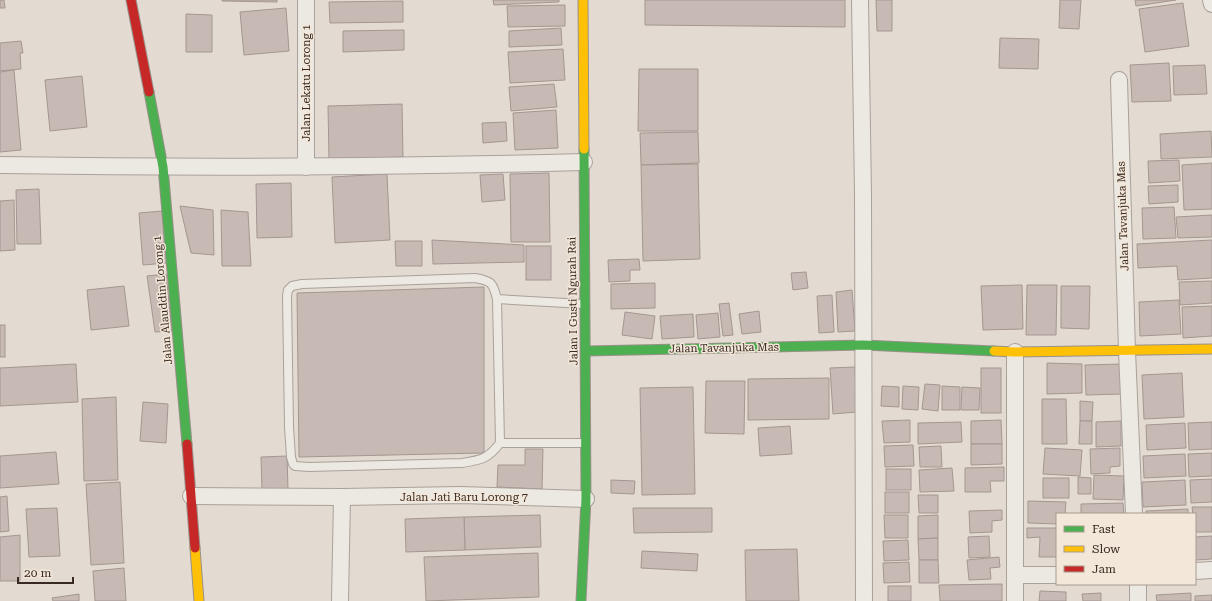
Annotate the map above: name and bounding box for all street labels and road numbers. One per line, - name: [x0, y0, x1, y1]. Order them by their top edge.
- street label: Jalan Lekatu Lorong 1: [300, 24, 313, 142]
- street label: Jalan Tavanjuka Mas: [1115, 161, 1131, 271]
- street label: Jalan Alauddin Lorong 1: [151, 235, 175, 365]
- street label: Jalan I Gusti Ngurah Rai: [565, 236, 581, 365]
- street label: Jalan Tavanjuka Mas: [669, 341, 779, 355]
- street label: Jalan Jati Baru Lorong 7: [400, 491, 528, 504]

